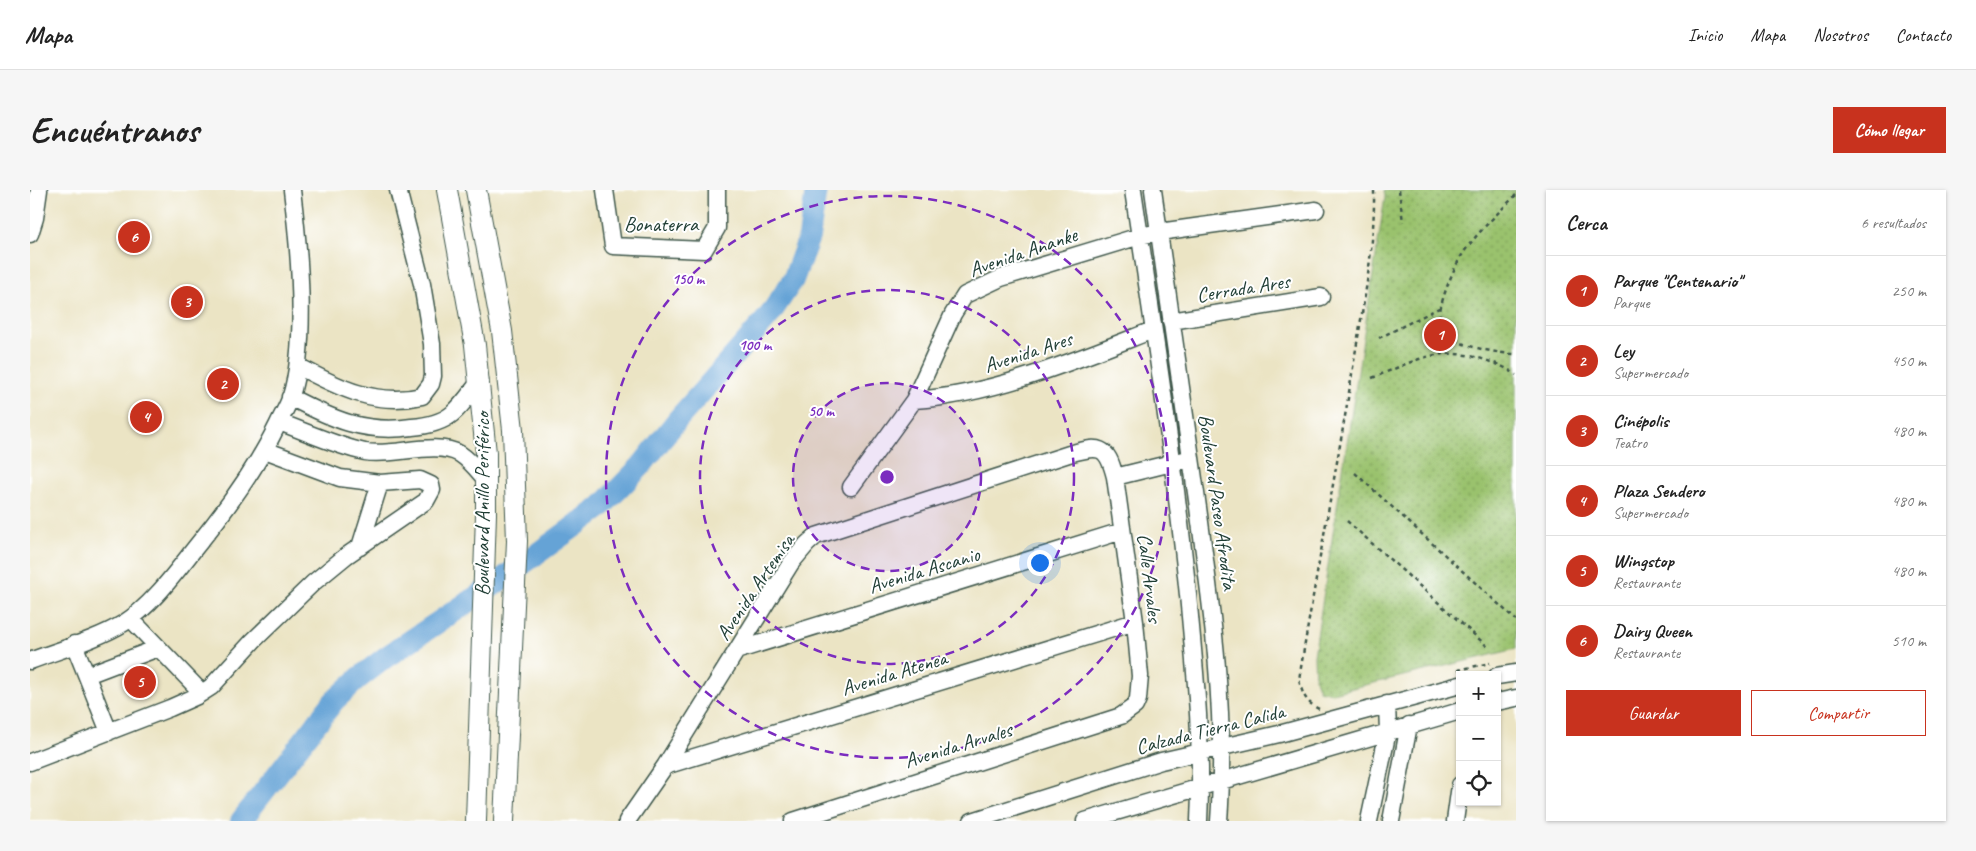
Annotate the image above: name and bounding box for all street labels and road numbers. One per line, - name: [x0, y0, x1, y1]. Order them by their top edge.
- street label: Bonaterra: [624, 211, 700, 237]
- street label: Avenida Ananke: [966, 221, 1081, 283]
- street label: Cerrada Ares: [1194, 268, 1293, 308]
- street label: Avenida Ares: [981, 325, 1077, 378]
- street label: Boulevard Anillo Periférico: [469, 409, 495, 596]
- street label: Boulevard Paseo Afrodita: [1193, 413, 1243, 593]
- street label: Avenida Artemisa: [710, 527, 801, 645]
- street label: Calle Arvales: [1132, 532, 1169, 626]
- street label: Avenida Ascanio: [866, 540, 984, 599]
- street label: Avenida Atenea: [838, 644, 952, 701]
- street label: Calzada Tierra Calida: [1133, 697, 1289, 760]
- street label: Avenida Arvales: [901, 716, 1017, 774]

